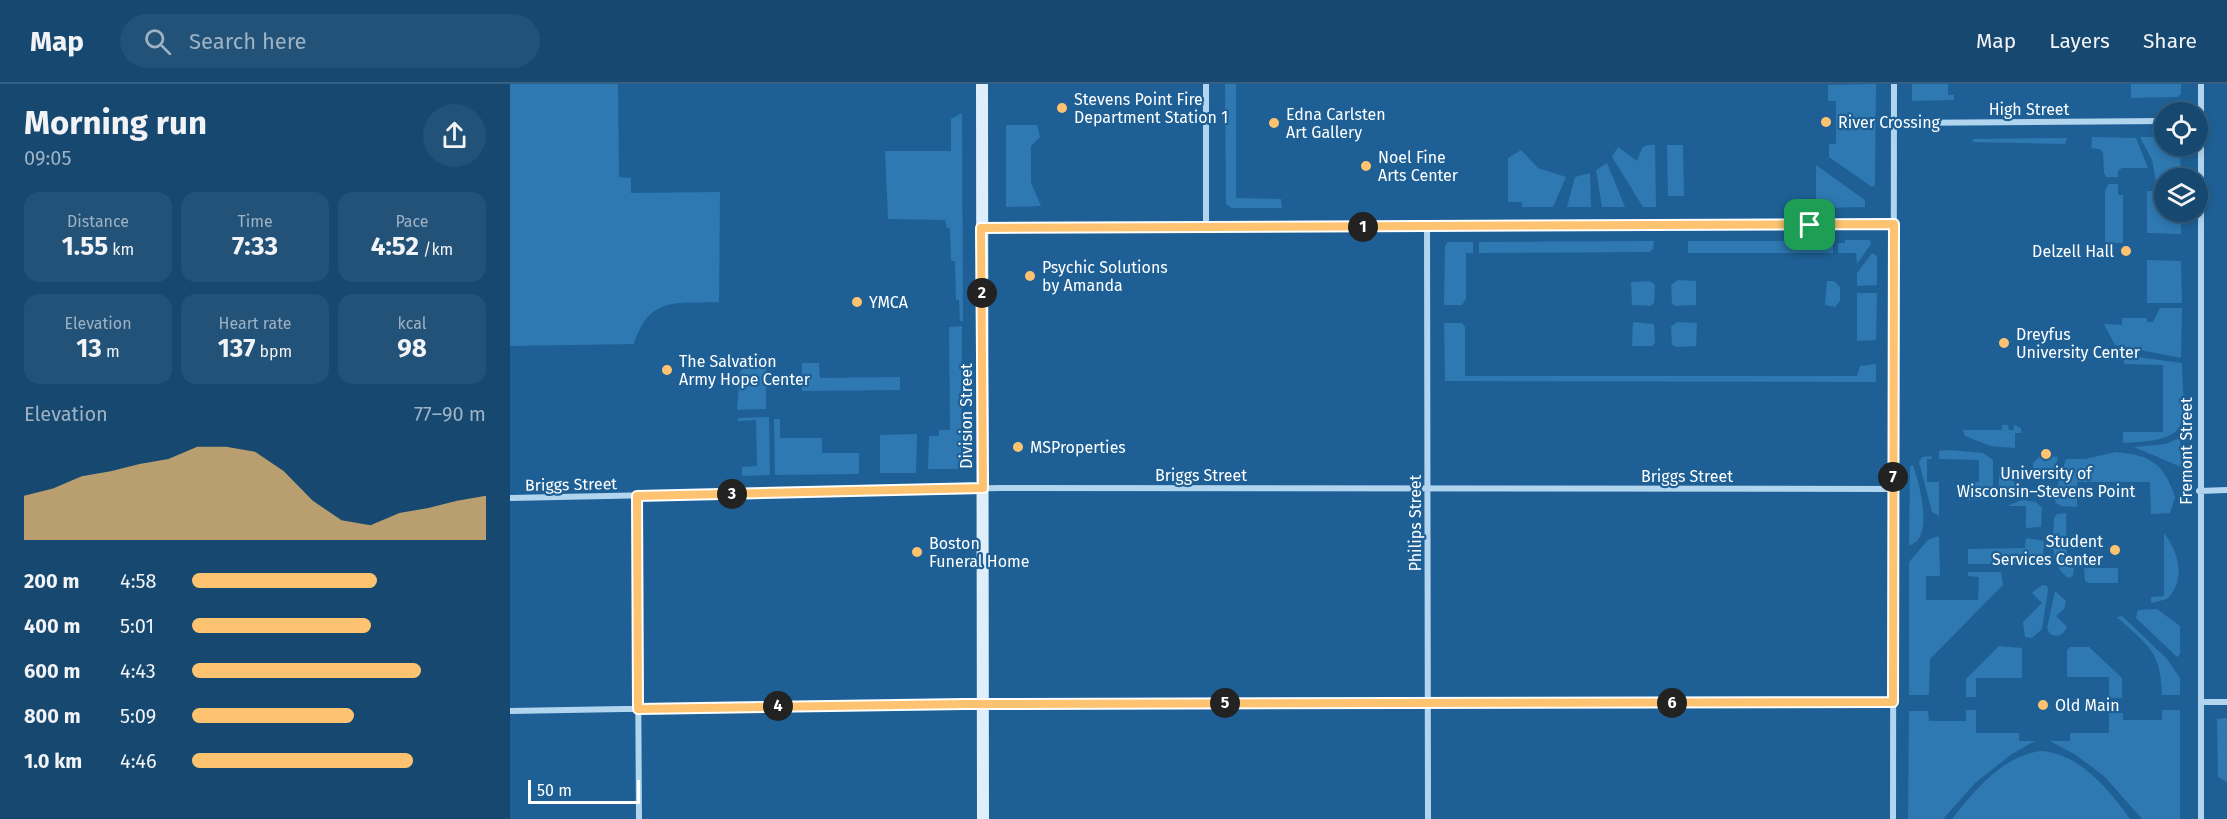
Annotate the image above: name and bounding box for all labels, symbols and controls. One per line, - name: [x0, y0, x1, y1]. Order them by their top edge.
- search box: [120, 14, 540, 68]
- text: Map: [30, 25, 84, 58]
- icon: search: [141, 25, 174, 58]
- text: Search here: [189, 28, 307, 55]
- text: Map: [1976, 28, 2016, 54]
- text: Layers: [2049, 28, 2110, 54]
- text: Share: [2143, 28, 2197, 54]
- place label: Stevens Point Fire Department Station 1: [1074, 90, 1228, 127]
- street label: High Street: [1989, 100, 2070, 119]
- marker: Stevens Point Fire Department Station 1: [1055, 101, 1069, 115]
- map controls: [2154, 102, 2208, 222]
- button: locate: [2154, 102, 2208, 156]
- text: Morning run: [24, 103, 207, 143]
- button: share: [423, 104, 486, 167]
- place label: Edna Carlsten Art Gallery: [1286, 105, 1386, 142]
- place label: River Crossing: [1838, 113, 1941, 132]
- marker: River Crossing: [1819, 115, 1833, 129]
- marker: Edna Carlsten Art Gallery: [1267, 116, 1281, 130]
- text: 09:05: [24, 146, 71, 170]
- place label: Noel Fine Arts Center: [1378, 148, 1459, 185]
- marker: Noel Fine Arts Center: [1359, 159, 1373, 173]
- button: layers: [2154, 168, 2208, 222]
- pin: [1784, 199, 1835, 250]
- icon: arrive: [1793, 208, 1826, 241]
- text: Distance: [67, 212, 129, 231]
- text: Time: [237, 212, 273, 231]
- text: Pace: [395, 212, 429, 231]
- pin: 1: [1348, 212, 1378, 242]
- text: 1: [1359, 217, 1367, 236]
- text: 1.55: [62, 231, 108, 262]
- text: 7:33: [232, 231, 278, 262]
- text: 4:52: [371, 231, 419, 262]
- text: km: [108, 240, 134, 259]
- text: /km: [419, 240, 453, 259]
- place label: Delzell Hall: [2032, 242, 2114, 261]
- marker: Delzell Hall: [2119, 244, 2133, 258]
- place label: Psychic Solutions by Amanda: [1042, 258, 1168, 295]
- marker: Psychic Solutions by Amanda: [1023, 269, 1037, 283]
- pin: 2: [967, 278, 997, 308]
- text: 2: [978, 283, 986, 302]
- place label: YMCA: [869, 293, 909, 312]
- marker: YMCA: [850, 295, 864, 309]
- text: Elevation: [64, 314, 132, 333]
- text: Heart rate: [219, 314, 291, 333]
- text: kcal: [398, 314, 426, 333]
- place label: Dreyfus University Center: [2016, 325, 2141, 362]
- text: 13: [76, 333, 102, 364]
- text: 137: [218, 333, 255, 364]
- text: 98: [397, 333, 427, 364]
- marker: Dreyfus University Center: [1997, 336, 2011, 350]
- text: m: [102, 342, 120, 361]
- text: bpm: [255, 342, 292, 361]
- place label: The Salvation Army Hope Center: [679, 352, 811, 389]
- marker: The Salvation Army Hope Center: [660, 363, 674, 377]
- street label: Division Street: [957, 363, 976, 469]
- street label: Fremont Street: [2177, 397, 2196, 505]
- text: Elevation: [24, 402, 108, 426]
- text: 77–90 m: [414, 402, 486, 426]
- place label: MSProperties: [1030, 438, 1126, 457]
- marker: MSProperties: [1011, 440, 1025, 454]
- marker: University of Wisconsin–Stevens Point: [2039, 447, 2053, 461]
- pin: 7: [1878, 462, 1908, 492]
- place label: University of Wisconsin–Stevens Point: [1957, 464, 2136, 501]
- street label: Briggs Street: [1155, 466, 1247, 485]
- street label: Briggs Street: [1641, 467, 1733, 486]
- text: 7: [1889, 467, 1897, 486]
- street label: Briggs Street: [525, 474, 617, 495]
- street label: Philips Street: [1406, 474, 1425, 571]
- pin: 3: [717, 479, 747, 509]
- text: 3: [728, 484, 736, 503]
- place label: Student Services Center: [1992, 532, 2104, 569]
- place label: Boston Funeral Home: [929, 534, 1029, 571]
- marker: Student Services Center: [2108, 543, 2122, 557]
- marker: Boston Funeral Home: [910, 545, 924, 559]
- text: 200 m: [24, 569, 79, 593]
- text: 4:58: [120, 569, 157, 593]
- text: 400 m: [24, 614, 80, 638]
- text: 5:01: [120, 614, 154, 638]
- text: 600 m: [24, 659, 80, 683]
- text: 4:43: [120, 659, 156, 683]
- pin: 5: [1210, 688, 1240, 718]
- pin: 6: [1657, 688, 1687, 718]
- pin: 4: [763, 691, 793, 721]
- text: 5: [1221, 693, 1229, 712]
- text: 6: [1667, 693, 1677, 712]
- text: 4: [773, 696, 783, 715]
- place label: Old Main: [2055, 696, 2120, 715]
- marker: Old Main: [2036, 698, 2050, 712]
- text: 800 m: [24, 704, 81, 728]
- text: 5:09: [120, 704, 156, 728]
- text: 1.0 km: [24, 749, 82, 773]
- text: 4:46: [120, 749, 157, 773]
- scale bar: [528, 777, 640, 804]
- text: 50 m: [537, 781, 572, 800]

